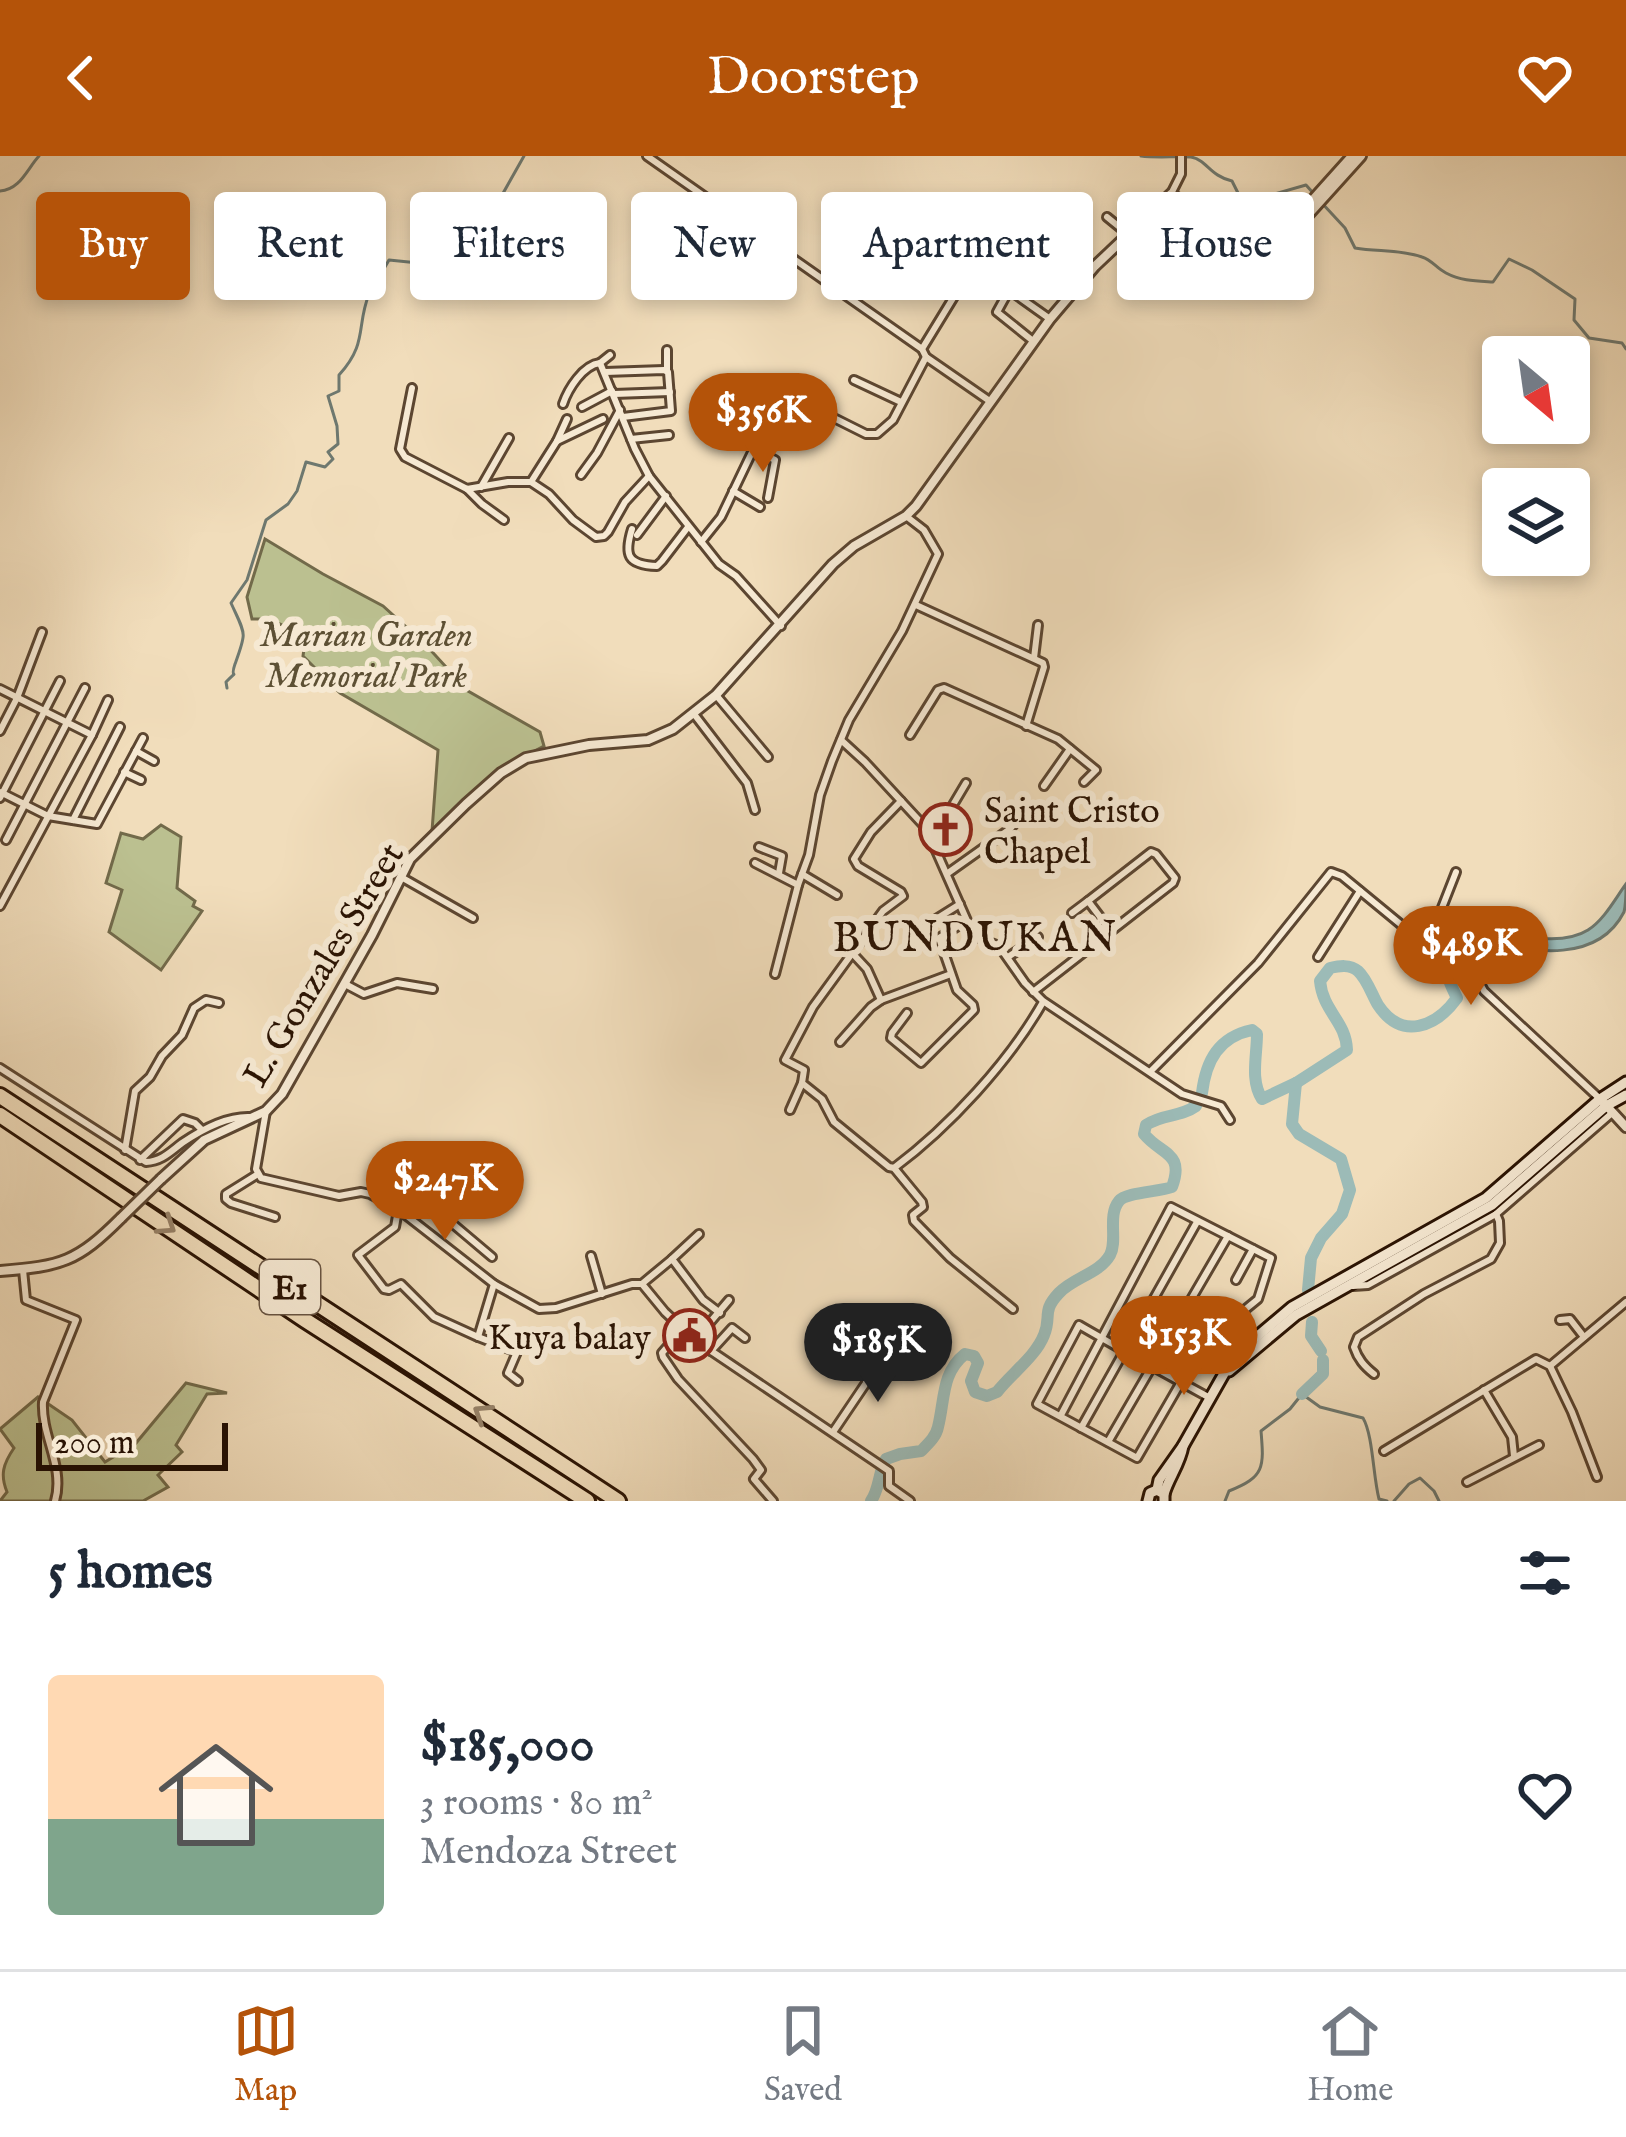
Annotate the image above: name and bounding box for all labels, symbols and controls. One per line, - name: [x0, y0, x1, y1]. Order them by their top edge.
- text: Doorstep: [707, 44, 919, 113]
- icon: back: [48, 45, 114, 111]
- icon: heart: [1512, 45, 1578, 111]
- chip: Buy: [36, 192, 190, 300]
- chip: Rent: [214, 192, 386, 300]
- chip: Filters: [410, 192, 607, 300]
- chip: New: [631, 192, 797, 300]
- chip: Apartment: [821, 192, 1093, 300]
- chip: House: [1117, 192, 1314, 300]
- north arrow: [1482, 336, 1590, 444]
- map controls: [1482, 336, 1590, 576]
- pin: $356K: [679, 373, 847, 475]
- text: $356K: [716, 387, 810, 436]
- button: layers: [1482, 468, 1590, 576]
- park label: Marian Garden Memorial Park: [259, 613, 473, 700]
- place label: Saint Cristo Chapel: [984, 789, 1160, 876]
- church icon: Saint Cristo Chapel: [917, 802, 973, 858]
- street label: L. Gonzales Street: [234, 835, 416, 1096]
- pin: $489K: [1387, 906, 1555, 1008]
- district label: BUNDUKAN: [833, 913, 1119, 966]
- text: $489K: [1420, 920, 1522, 969]
- pin: $247K: [361, 1141, 529, 1243]
- text: $247K: [393, 1155, 497, 1204]
- one-way arrow: [154, 1212, 176, 1234]
- road number: E1: [260, 1260, 320, 1314]
- pin: $153K: [1100, 1296, 1268, 1398]
- pin: $185K: [794, 1303, 962, 1405]
- public building icon: Kuya balay: [662, 1308, 718, 1364]
- text: $153K: [1137, 1310, 1231, 1359]
- place label: Kuya balay: [488, 1316, 651, 1362]
- text: $185K: [831, 1317, 925, 1366]
- one-way arrow: [473, 1404, 495, 1427]
- scale bar: [36, 1417, 228, 1470]
- text: 200 m: [54, 1423, 135, 1465]
- icon: filters: [1512, 1540, 1578, 1606]
- text: 5 homes: [48, 1541, 213, 1606]
- text: $185,000: [420, 1714, 594, 1779]
- icon: home: [144, 1723, 288, 1867]
- icon: heart: [1512, 1762, 1578, 1828]
- text: 3 rooms · 80 m²: [420, 1779, 653, 1828]
- text: Mendoza Street: [420, 1828, 677, 1877]
- tab: Map: [233, 1998, 299, 2112]
- tab: Saved: [764, 1998, 842, 2112]
- tab: Home: [1307, 1998, 1393, 2112]

